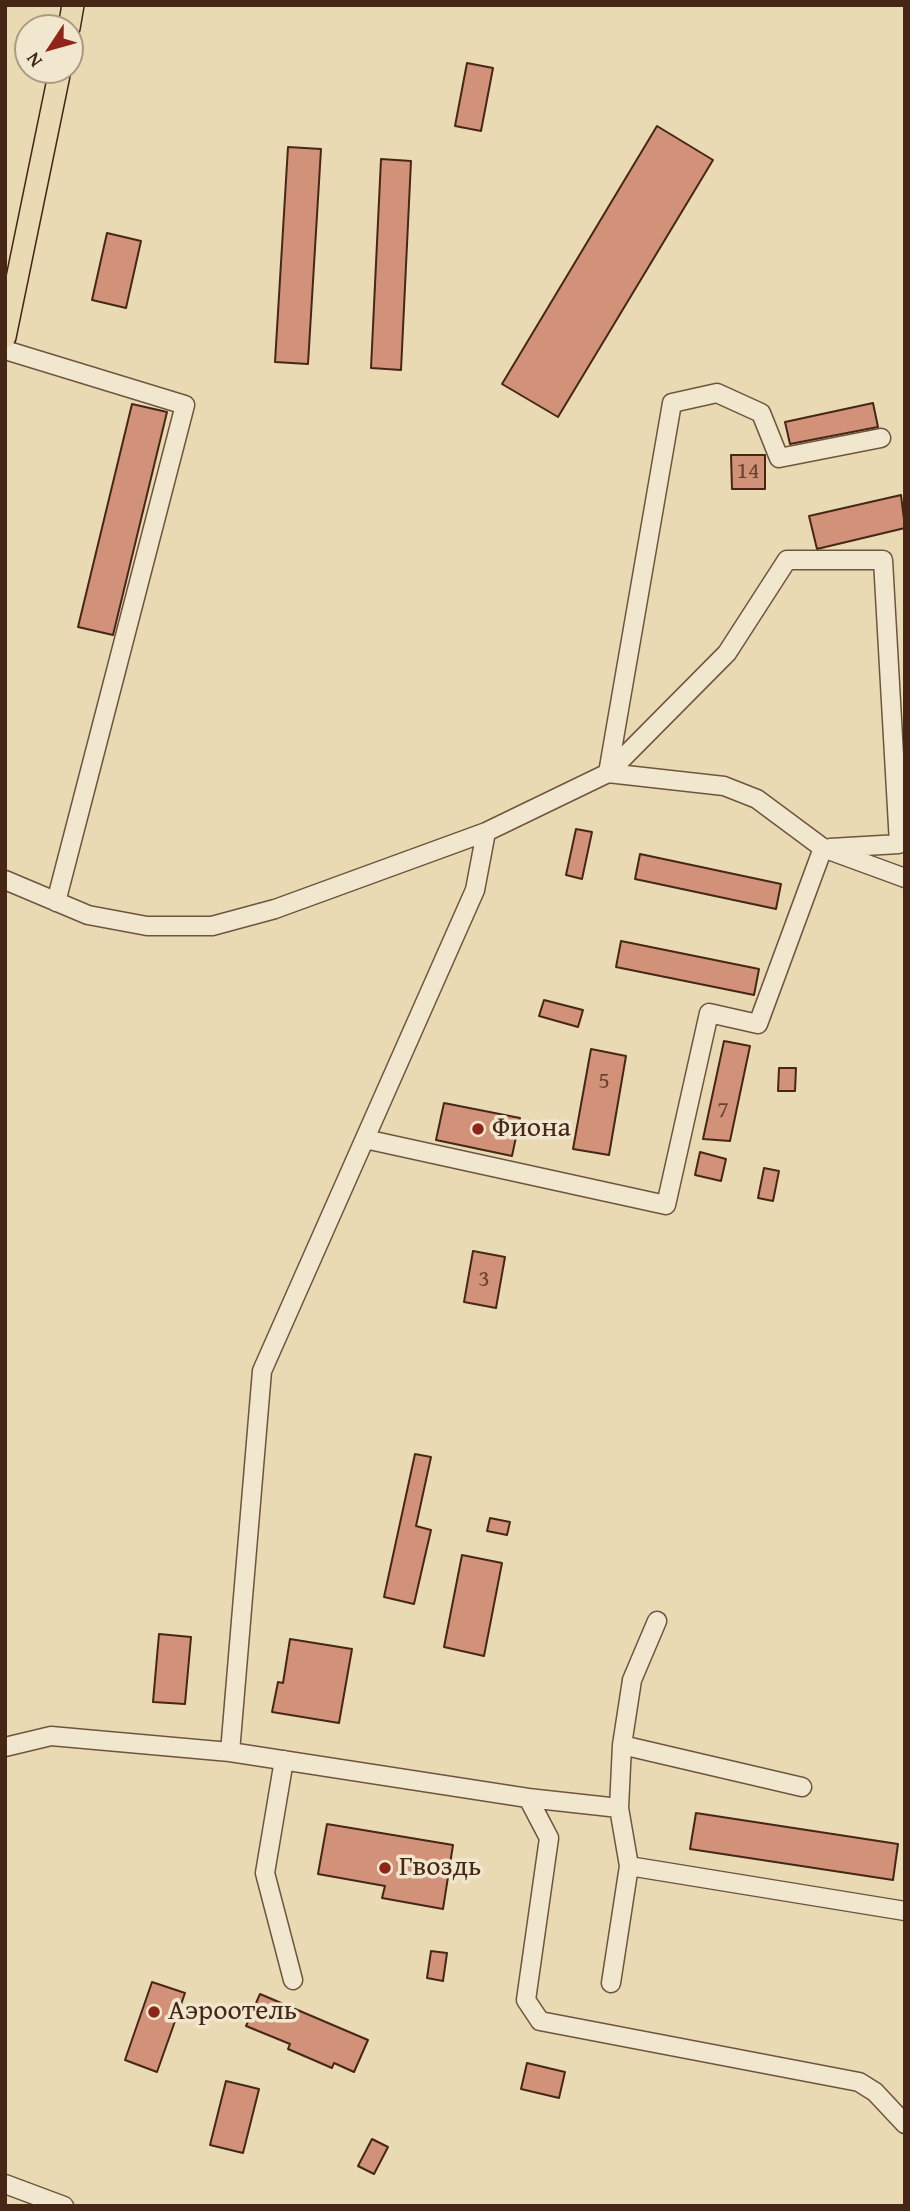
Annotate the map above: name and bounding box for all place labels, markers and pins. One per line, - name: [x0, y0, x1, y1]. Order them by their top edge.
- place label: Фиона: [492, 1112, 571, 1146]
- marker: Фиона: [470, 1121, 486, 1137]
- place label: Гвоздь: [399, 1851, 481, 1885]
- marker: Гвоздь: [377, 1860, 393, 1876]
- place label: Аэроотель: [168, 1995, 297, 2029]
- marker: Аэроотель: [146, 2004, 162, 2020]

